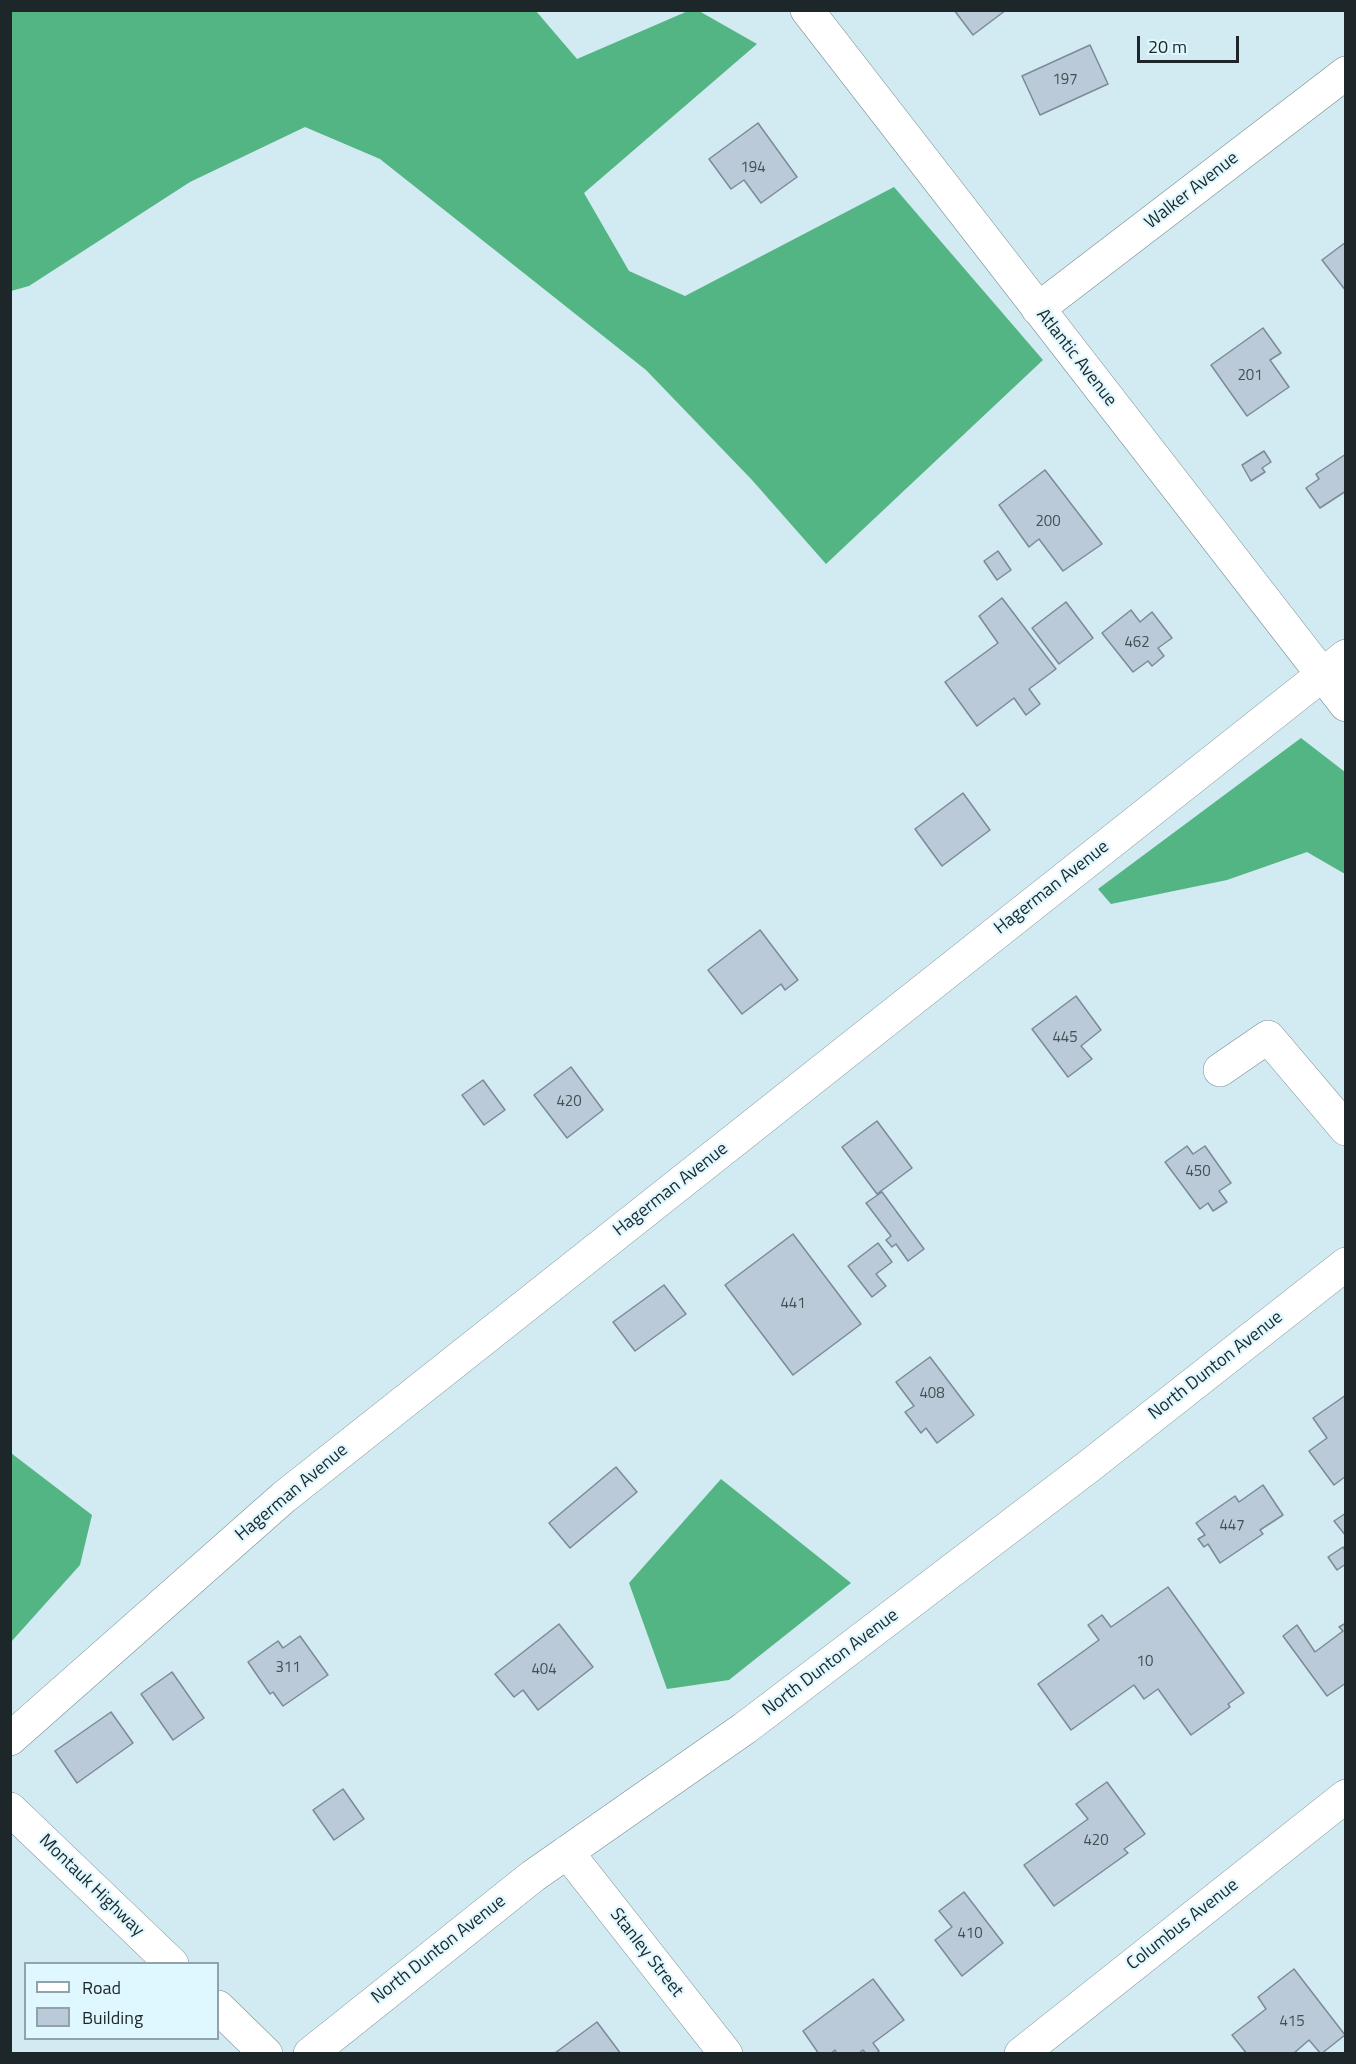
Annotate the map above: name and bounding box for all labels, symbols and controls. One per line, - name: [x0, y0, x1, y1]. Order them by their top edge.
- scale bar: [1140, 24, 1242, 62]
- text: 20 m: [1148, 33, 1187, 60]
- house number: 197: [1052, 71, 1078, 89]
- street label: Walker Avenue: [1141, 148, 1243, 234]
- house number: 194: [740, 159, 766, 177]
- street label: Atlantic Avenue: [1031, 305, 1121, 411]
- house number: 201: [1237, 367, 1263, 385]
- house number: 200: [1035, 513, 1061, 531]
- house number: 462: [1124, 634, 1150, 652]
- street label: Hagerman Avenue: [990, 836, 1114, 940]
- house number: 445: [1052, 1029, 1078, 1047]
- house number: 420: [556, 1093, 582, 1111]
- street label: Hagerman Avenue: [609, 1138, 733, 1242]
- house number: 450: [1185, 1163, 1211, 1181]
- house number: 441: [780, 1295, 806, 1313]
- street label: North Dunton Avenue: [1145, 1307, 1287, 1425]
- house number: 408: [919, 1385, 945, 1403]
- street label: Hagerman Avenue: [232, 1440, 352, 1546]
- house number: 447: [1219, 1517, 1245, 1535]
- street label: North Dunton Avenue: [759, 1605, 903, 1721]
- house number: 10: [1137, 1653, 1153, 1671]
- house number: 311: [275, 1659, 301, 1677]
- house number: 404: [531, 1661, 557, 1679]
- street label: Montauk Highway: [34, 1830, 148, 1942]
- house number: 420: [1083, 1832, 1109, 1850]
- street label: Columbus Avenue: [1123, 1875, 1243, 1975]
- street label: North Dunton Avenue: [368, 1891, 510, 2009]
- street label: Stanley Street: [605, 1904, 687, 2002]
- house number: 410: [957, 1925, 983, 1943]
- legend: [24, 1962, 219, 2040]
- text: Road: [82, 1974, 121, 2001]
- text: Building: [82, 2004, 143, 2031]
- house number: 415: [1279, 2013, 1305, 2031]

